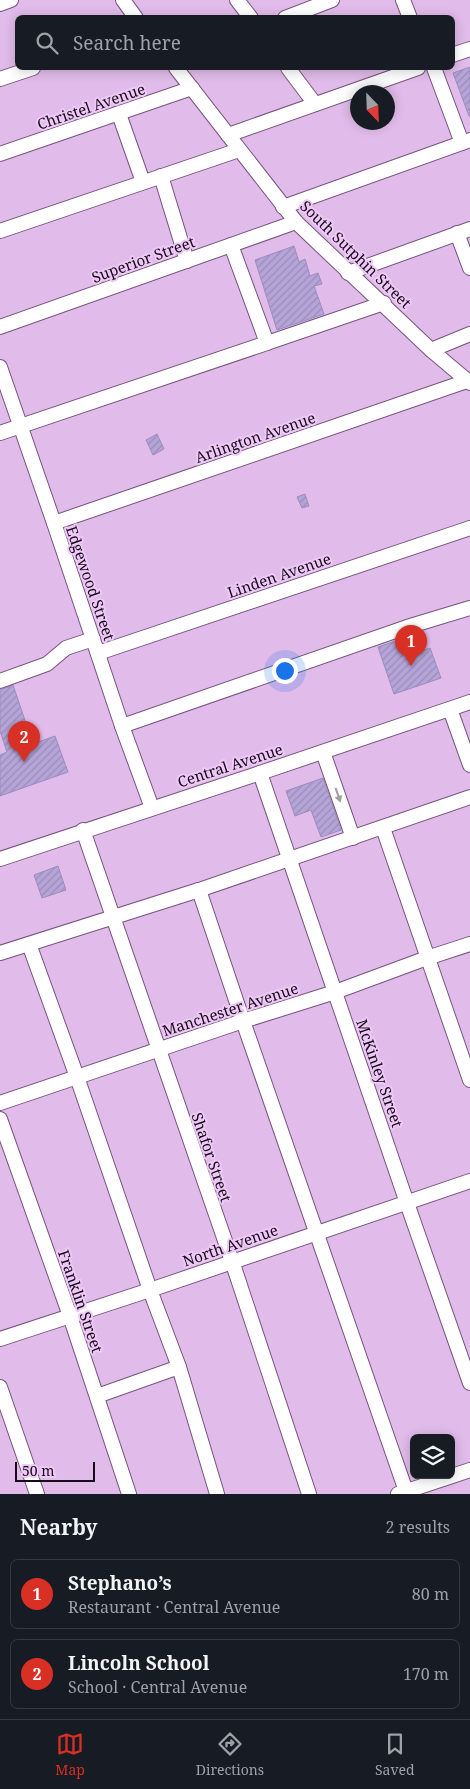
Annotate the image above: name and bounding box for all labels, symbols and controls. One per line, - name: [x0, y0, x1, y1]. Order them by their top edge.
- search box: [15, 15, 455, 70]
- icon: search: [33, 29, 61, 57]
- text: Search here: [73, 30, 181, 56]
- street label: Christel Avenue: [34, 78, 148, 134]
- north arrow: [350, 85, 395, 130]
- street label: South Sutphin Street: [296, 196, 416, 312]
- street label: Superior Street: [89, 231, 197, 287]
- street label: Arlington Avenue: [192, 407, 318, 467]
- street label: Edgewood Street: [62, 523, 120, 643]
- street label: Linden Avenue: [225, 548, 333, 602]
- pin: 1: [395, 625, 427, 666]
- your location: [272, 658, 298, 684]
- pin: 2: [8, 721, 40, 762]
- street label: Central Avenue: [175, 739, 285, 791]
- one-way arrow: [335, 787, 342, 802]
- street label: Manchester Avenue: [159, 978, 301, 1040]
- street label: McKinley Street: [352, 1016, 408, 1130]
- street label: Shafor Street: [187, 1110, 237, 1204]
- street label: North Avenue: [180, 1219, 280, 1271]
- street label: Franklin Street: [54, 1247, 108, 1355]
- map controls: [410, 1434, 455, 1479]
- button: layers: [410, 1434, 455, 1479]
- scale bar: [15, 1459, 95, 1482]
- text: 50 m: [22, 1461, 55, 1480]
- text: Nearby: [20, 1513, 98, 1541]
- text: 2 results: [386, 1516, 450, 1538]
- text: Stephano’s: [68, 1570, 172, 1596]
- text: 1: [32, 1583, 42, 1605]
- text: 80 m: [412, 1583, 449, 1605]
- text: Restaurant · Central Avenue: [68, 1596, 280, 1618]
- text: Lincoln School: [68, 1650, 209, 1676]
- text: 2: [32, 1663, 42, 1685]
- text: 170 m: [403, 1663, 449, 1685]
- text: School · Central Avenue: [68, 1676, 247, 1698]
- tab: Map: [55, 1730, 85, 1779]
- tab: Directions: [196, 1730, 264, 1779]
- tab: Saved: [375, 1730, 415, 1779]

